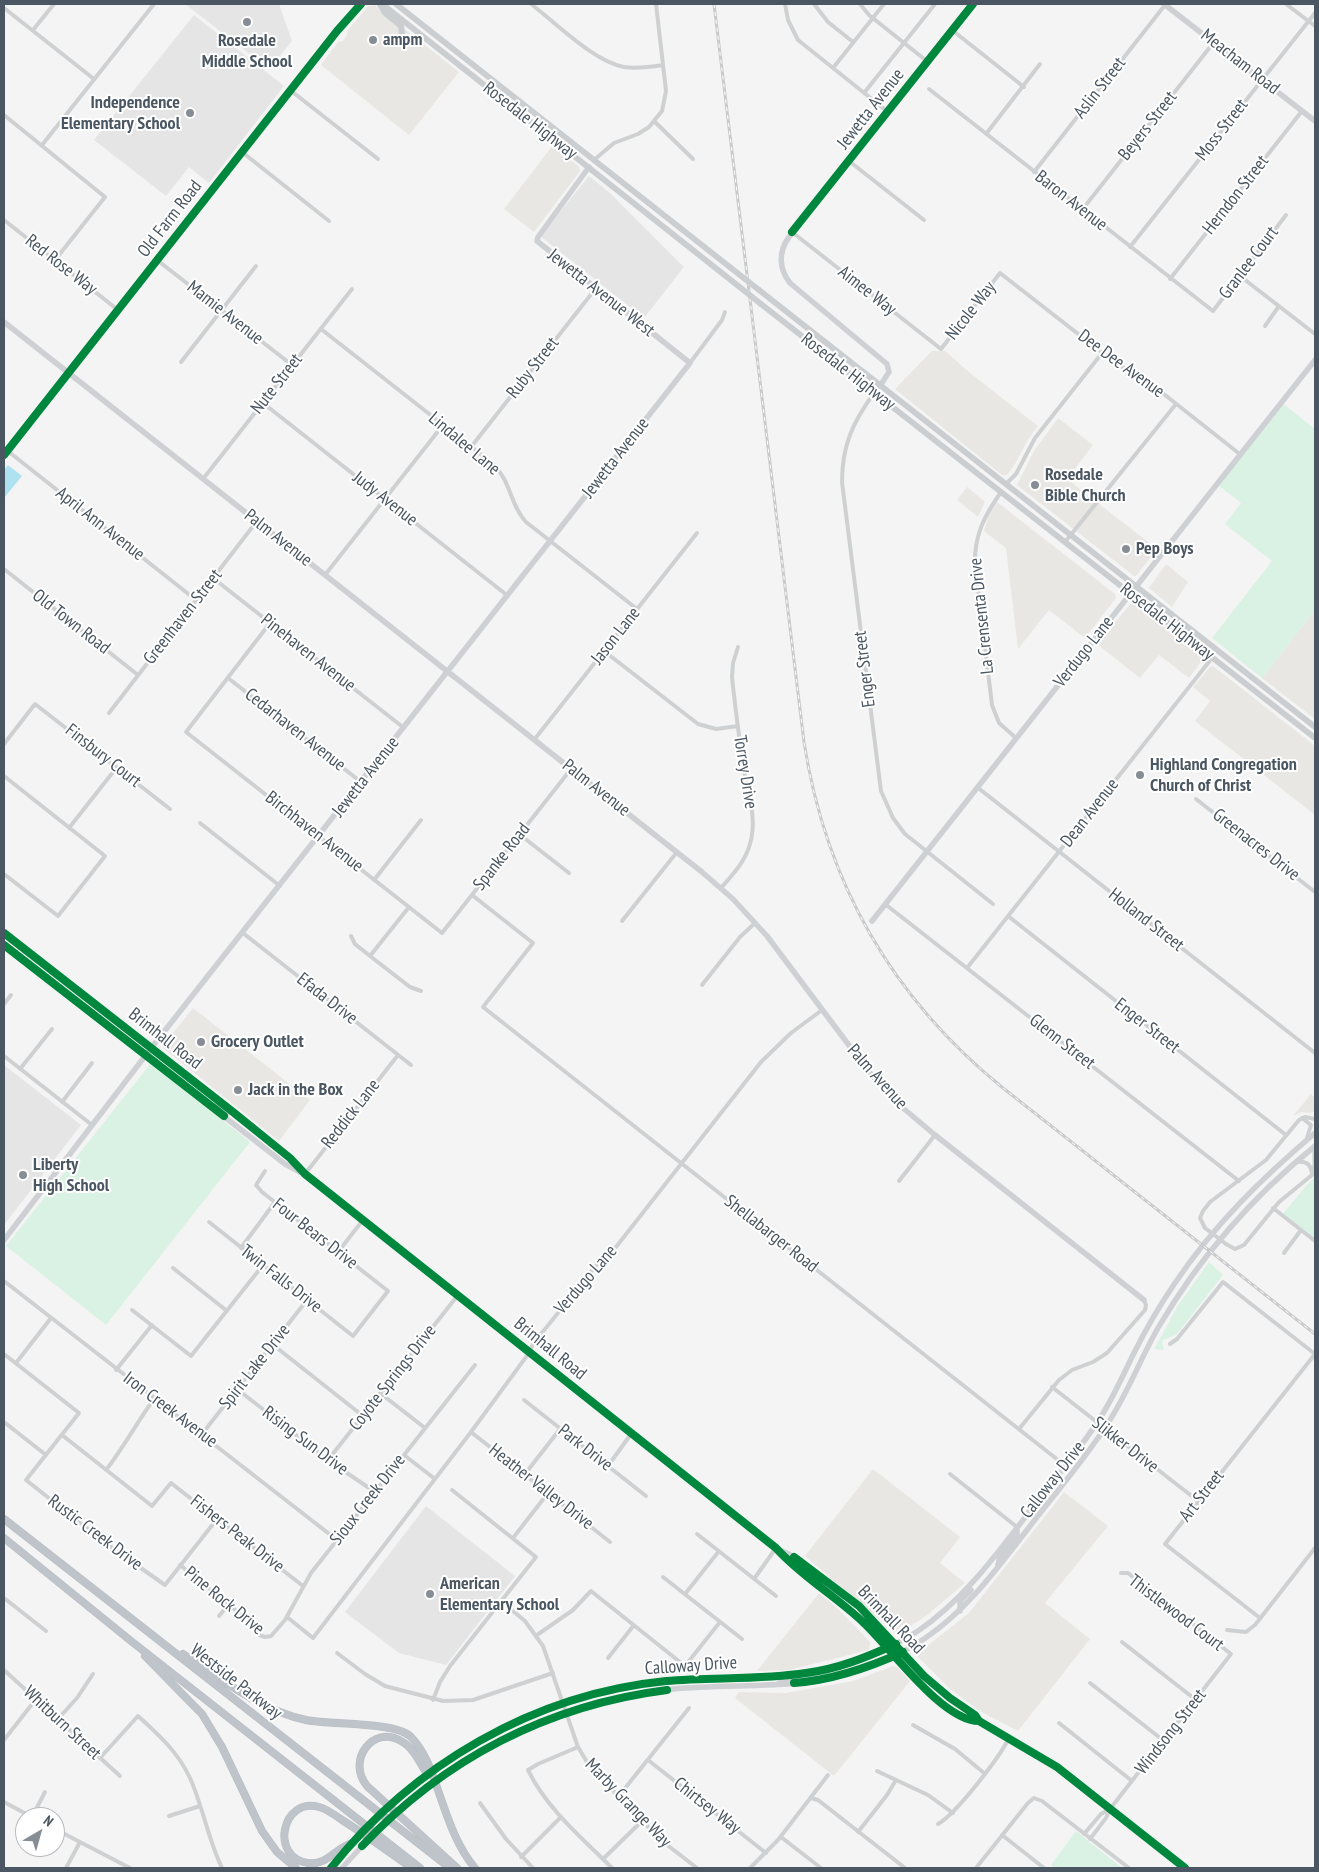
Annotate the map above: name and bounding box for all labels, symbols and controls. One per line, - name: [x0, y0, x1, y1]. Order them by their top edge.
- marker: Rosedale Middle School: [241, 16, 253, 28]
- street label: Meacham Road: [1196, 25, 1284, 99]
- place label: ampm: [383, 29, 422, 51]
- place label: Rosedale Middle School: [202, 30, 292, 72]
- marker: ampm: [367, 34, 379, 46]
- street label: Aslin Street: [1069, 53, 1131, 123]
- street label: Jewetta Avenue: [833, 65, 909, 153]
- street label: Rosedale Highway: [479, 78, 581, 164]
- street label: Beyers Street: [1114, 87, 1182, 165]
- place label: Independence Elementary School: [61, 92, 180, 134]
- street label: Moss Street: [1191, 95, 1253, 165]
- marker: Independence Elementary School: [184, 107, 196, 119]
- street label: Herndon Street: [1198, 151, 1274, 239]
- street label: Baron Avenue: [1031, 166, 1111, 236]
- street label: Old Farm Road: [133, 176, 207, 262]
- street label: Granlee Court: [1215, 222, 1283, 304]
- street label: Red Rose Way: [21, 230, 101, 300]
- street label: Jewetta Avenue West: [543, 245, 659, 341]
- street label: Aimee Way: [834, 262, 900, 320]
- street label: Mamie Avenue: [182, 276, 268, 350]
- street label: Nicole Way: [941, 277, 1001, 345]
- street label: Dee Dee Avenue: [1074, 325, 1168, 403]
- street label: Rosedale Highway: [797, 329, 899, 415]
- street label: Ruby Street: [502, 333, 564, 403]
- street label: Nute Street: [247, 349, 307, 419]
- street label: Lindalee Lane: [424, 408, 504, 480]
- street label: Jewetta Avenue: [578, 414, 654, 502]
- place label: Rosedale Bible Church: [1045, 464, 1126, 506]
- street label: Judy Avenue: [348, 467, 422, 531]
- marker: Rosedale Bible Church: [1029, 479, 1041, 491]
- street label: April Ann Avenue: [51, 483, 149, 565]
- street label: Palm Avenue: [240, 505, 316, 571]
- place label: Pep Boys: [1136, 538, 1194, 560]
- marker: Pep Boys: [1120, 543, 1132, 555]
- street label: La Crensenta Drive: [965, 557, 999, 675]
- street label: Greenhaven Street: [139, 565, 227, 669]
- street label: Rosedale Highway: [1116, 579, 1218, 665]
- street label: Old Town Road: [28, 585, 114, 659]
- street label: Jason Lane: [587, 603, 645, 669]
- street label: Pinehaven Avenue: [256, 609, 360, 697]
- street label: Verdugo Lane: [1049, 612, 1119, 692]
- street label: Enger Street: [850, 630, 880, 708]
- street label: Cedarhaven Avenue: [240, 684, 350, 776]
- street label: Finsbury Court: [61, 720, 145, 792]
- street label: Jewetta Avenue: [328, 733, 404, 821]
- street label: Torrey Drive: [729, 734, 761, 810]
- place label: Highland Congregation Church of Christ: [1150, 754, 1297, 796]
- street label: Palm Avenue: [558, 755, 634, 821]
- marker: Highland Congregation Church of Christ: [1134, 769, 1146, 781]
- street label: Dean Avenue: [1056, 774, 1124, 852]
- street label: Birchhaven Avenue: [261, 787, 367, 877]
- street label: Greenacres Drive: [1208, 804, 1304, 886]
- street label: Spanke Road: [469, 819, 535, 895]
- street label: Holland Street: [1104, 884, 1188, 956]
- street label: Efada Drive: [292, 969, 362, 1029]
- street label: Enger Street: [1110, 994, 1184, 1058]
- street label: Brimhall Road: [124, 1004, 206, 1074]
- street label: Glenn Street: [1025, 1010, 1099, 1074]
- place label: Grocery Outlet: [211, 1031, 304, 1053]
- marker: Grocery Outlet: [195, 1036, 207, 1048]
- street label: Palm Avenue: [842, 1040, 912, 1114]
- street label: Reddick Lane: [317, 1075, 385, 1153]
- place label: Jack in the Box: [248, 1079, 343, 1101]
- marker: Jack in the Box: [232, 1084, 244, 1096]
- place label: Liberty High School: [33, 1154, 109, 1196]
- marker: Liberty High School: [17, 1169, 29, 1181]
- street label: Shellabarger Road: [720, 1191, 822, 1277]
- street label: Four Bears Drive: [268, 1194, 362, 1274]
- street label: Twin Falls Drive: [236, 1240, 326, 1318]
- street label: Verdugo Lane: [550, 1241, 622, 1319]
- street label: Brimhall Road: [509, 1313, 591, 1385]
- street label: Spirit Lake Drive: [215, 1320, 295, 1414]
- street label: Coyote Springs Drive: [345, 1321, 441, 1435]
- street label: Iron Creek Avenue: [119, 1367, 221, 1453]
- street label: Rising Sun Drive: [258, 1402, 352, 1480]
- street label: Slikker Drive: [1087, 1412, 1163, 1478]
- street label: Park Drive: [553, 1420, 617, 1476]
- street label: Calloway Drive: [1016, 1437, 1090, 1523]
- street label: Heather Valley Drive: [484, 1439, 598, 1535]
- street label: Sioux Creek Drive: [326, 1450, 410, 1550]
- street label: Art Street: [1175, 1466, 1229, 1526]
- street label: Rustic Creek Drive: [43, 1490, 147, 1576]
- street label: Fishers Peak Drive: [186, 1491, 288, 1577]
- street label: Pine Rock Drive: [180, 1562, 268, 1640]
- street label: Thistlewood Court: [1124, 1570, 1228, 1656]
- place label: American Elementary School: [440, 1573, 559, 1616]
- street label: Brimhall Road: [853, 1581, 929, 1659]
- marker: American Elementary School: [424, 1588, 436, 1600]
- street label: Westside Parkway: [186, 1640, 286, 1724]
- street label: Calloway Drive: [644, 1652, 738, 1680]
- street label: Whitburn Street: [19, 1682, 105, 1764]
- street label: Windsong Street: [1131, 1685, 1211, 1779]
- street label: Marby Grange Way: [580, 1754, 676, 1852]
- street label: Chirtsey Way: [669, 1773, 745, 1839]
- north arrow: [15, 1807, 65, 1857]
- text: N: [40, 1812, 57, 1830]

